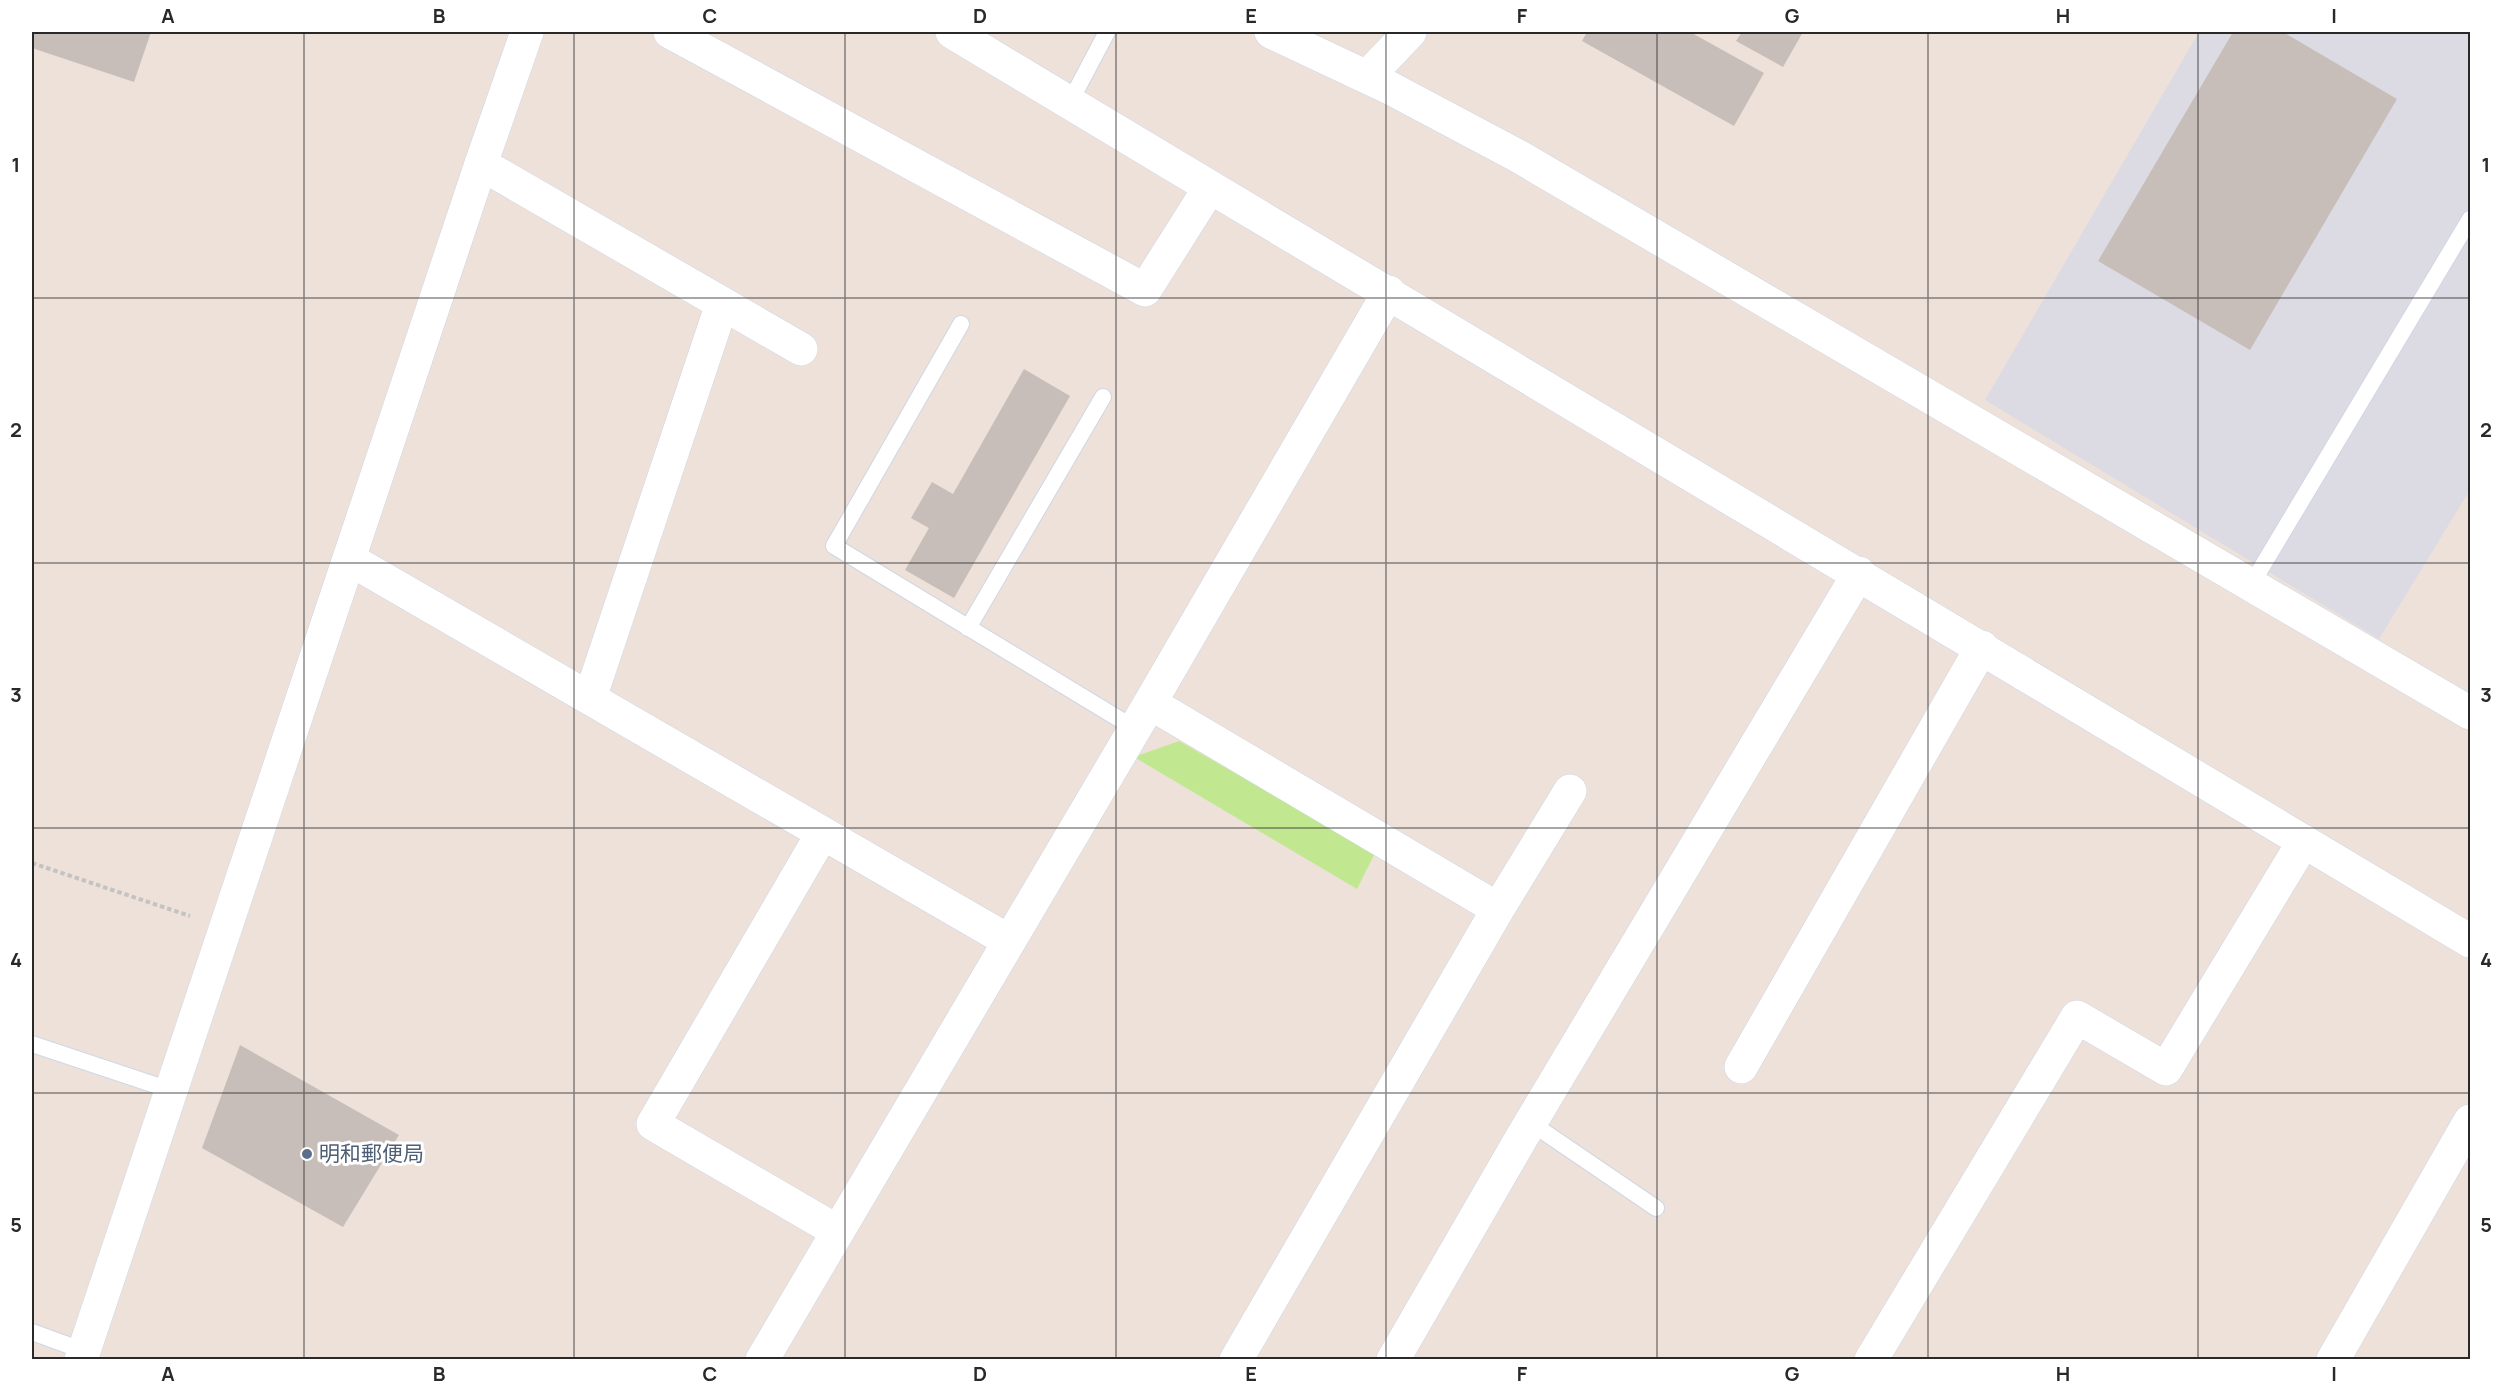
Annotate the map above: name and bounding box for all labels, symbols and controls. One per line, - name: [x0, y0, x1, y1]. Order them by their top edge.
- text: A: [161, 2, 175, 29]
- text: B: [433, 2, 446, 29]
- text: C: [703, 2, 717, 29]
- text: D: [973, 2, 987, 29]
- text: E: [1245, 2, 1257, 29]
- text: F: [1517, 2, 1528, 29]
- text: G: [1785, 2, 1800, 29]
- text: H: [2056, 2, 2070, 29]
- text: I: [2331, 2, 2337, 29]
- text: 1: [12, 151, 20, 178]
- text: 1: [2482, 151, 2490, 178]
- text: 2: [10, 416, 22, 443]
- text: 2: [2480, 416, 2492, 443]
- text: 3: [10, 681, 22, 708]
- text: 3: [2480, 681, 2492, 708]
- text: 4: [10, 946, 22, 973]
- text: 4: [2480, 946, 2492, 973]
- place label: 明和郵便局: [319, 1139, 424, 1167]
- marker: 明和郵便局: [300, 1147, 314, 1161]
- text: 5: [10, 1211, 22, 1238]
- text: 5: [2480, 1211, 2492, 1238]
- text: A: [161, 1360, 175, 1387]
- text: B: [433, 1360, 446, 1387]
- text: C: [703, 1360, 717, 1387]
- text: D: [973, 1360, 987, 1387]
- text: E: [1245, 1360, 1257, 1387]
- text: F: [1517, 1360, 1528, 1387]
- text: G: [1785, 1360, 1800, 1387]
- text: H: [2056, 1360, 2070, 1387]
- text: I: [2331, 1360, 2337, 1387]

